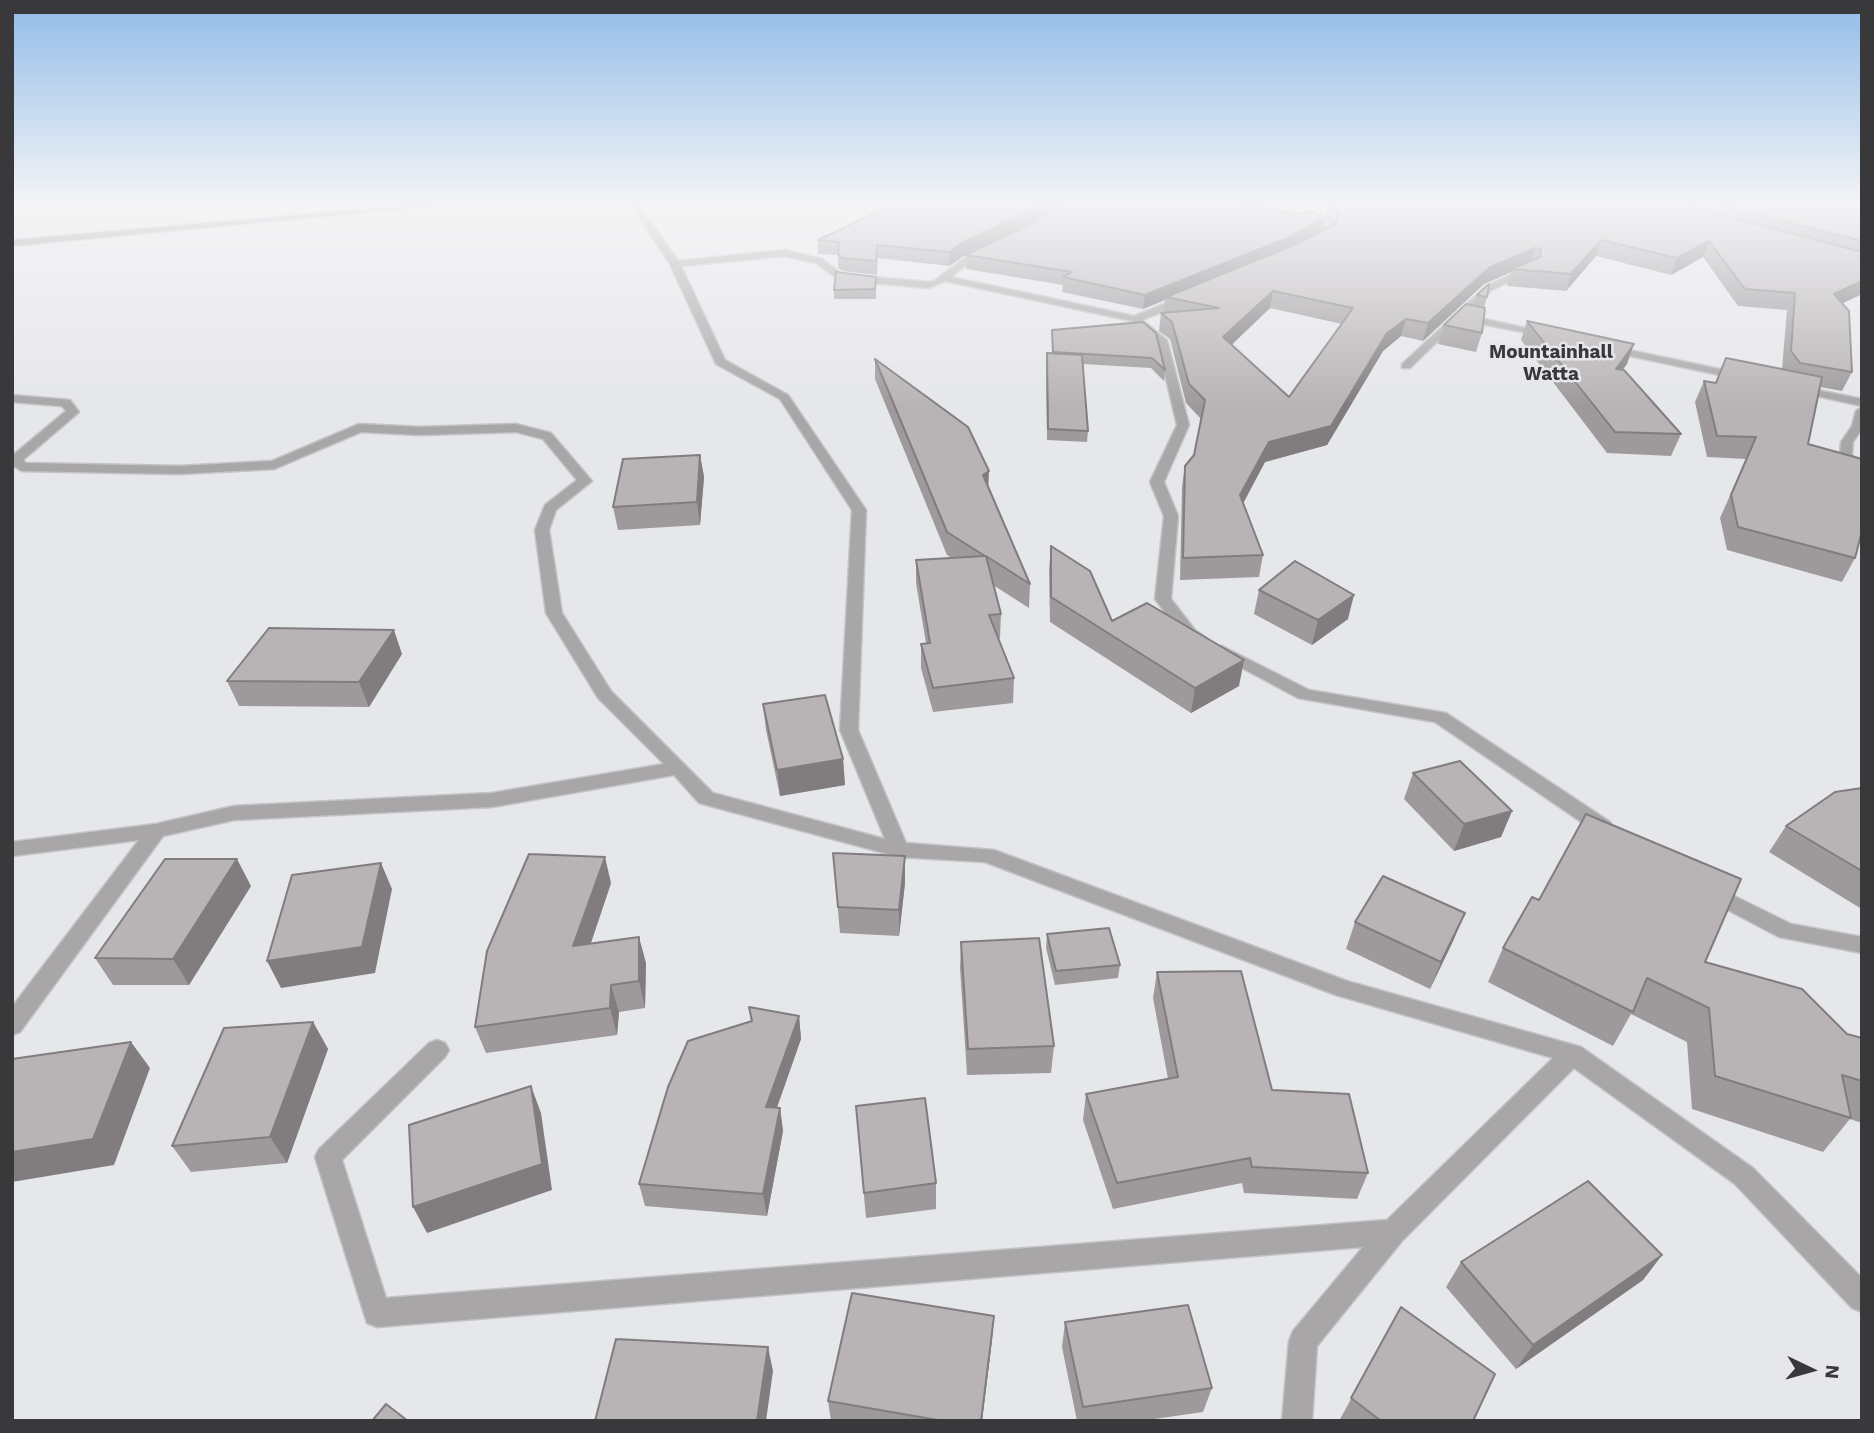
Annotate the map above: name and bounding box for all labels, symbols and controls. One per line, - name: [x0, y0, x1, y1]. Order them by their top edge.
- district label: Mountainhall Watta: [1489, 341, 1613, 385]
- north arrow: [1776, 1335, 1846, 1405]
- text: N: [1820, 1364, 1844, 1380]

